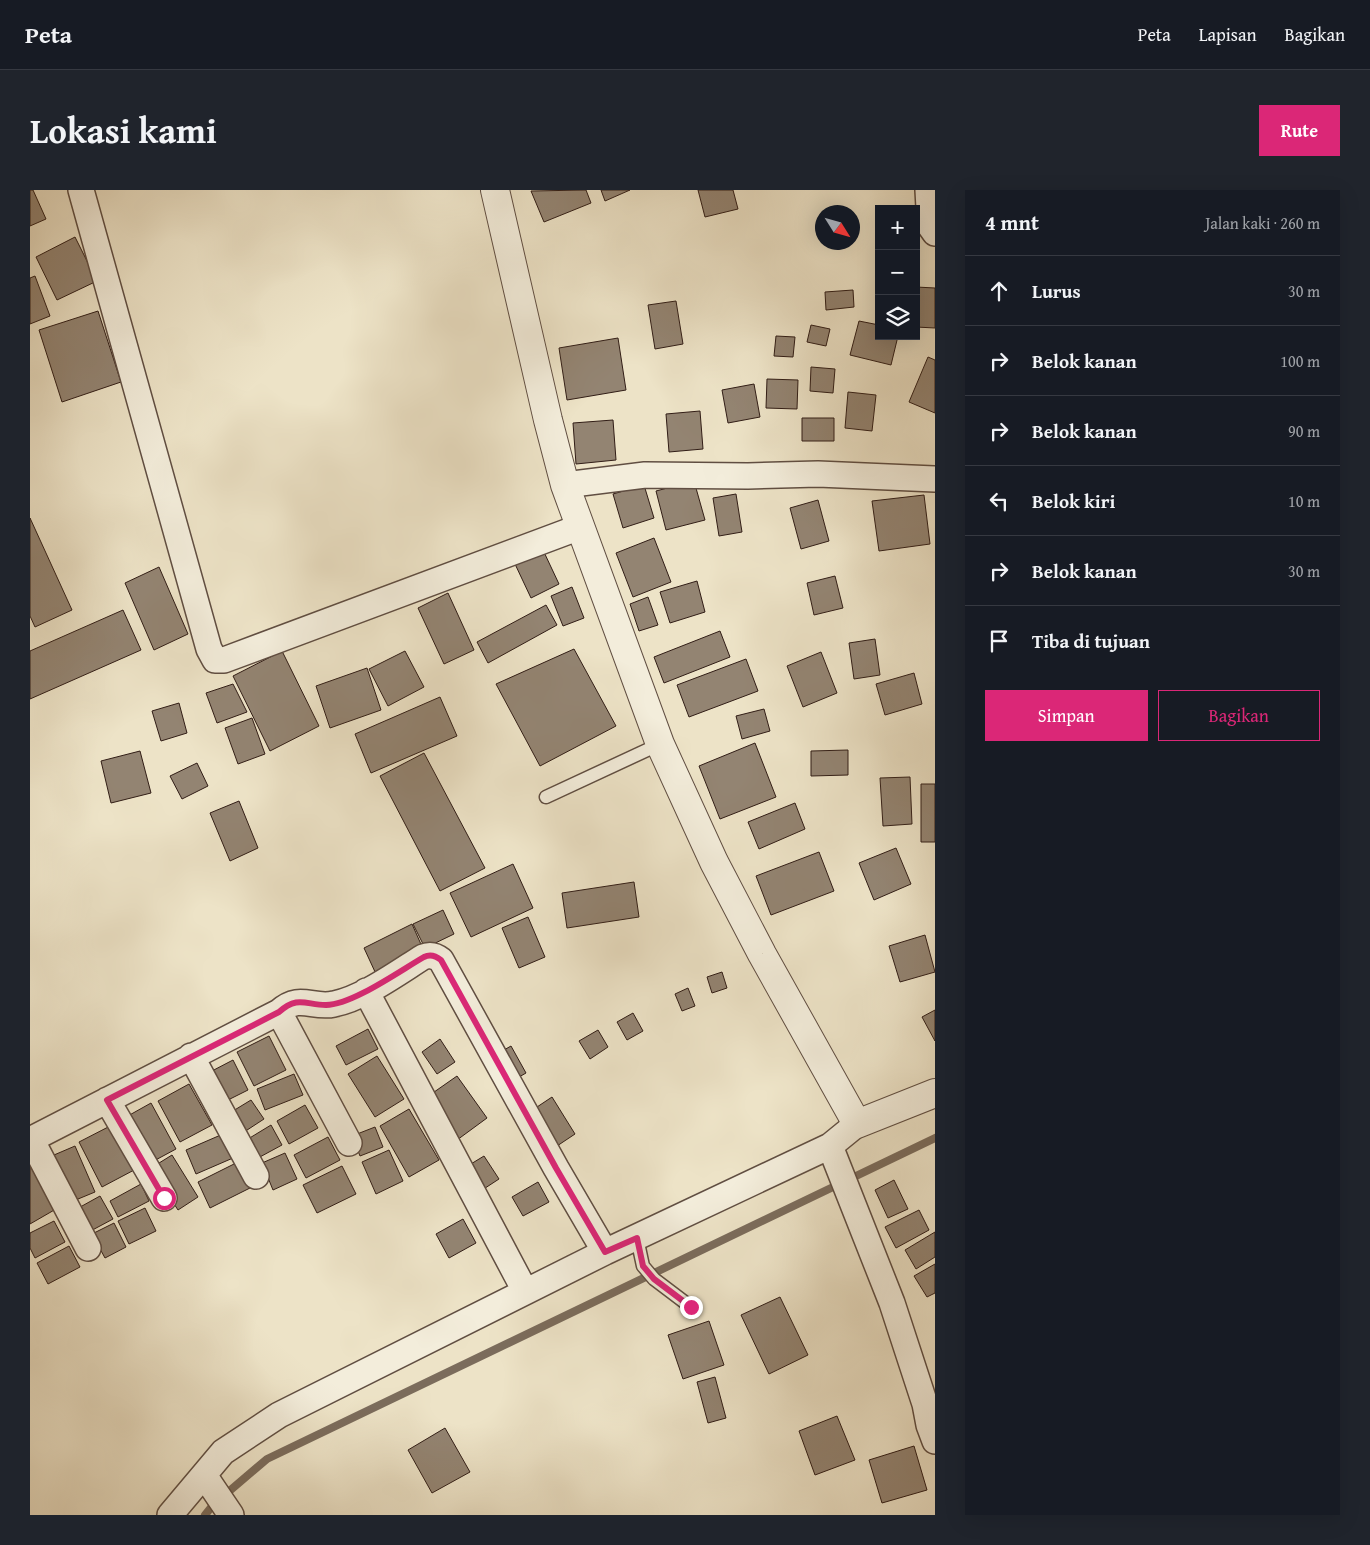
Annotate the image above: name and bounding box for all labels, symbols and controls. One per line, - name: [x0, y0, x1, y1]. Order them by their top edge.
- text: Peta: [25, 17, 72, 52]
- text: Peta: [1138, 21, 1171, 48]
- text: Lapisan: [1199, 21, 1257, 48]
- text: Bagikan: [1285, 21, 1345, 48]
- text: Lokasi kami: [30, 105, 217, 156]
- button: Rute: [1259, 105, 1340, 156]
- north arrow: [815, 205, 860, 250]
- map controls: [875, 205, 920, 340]
- button: +: [875, 205, 920, 250]
- text: 4 mnt: [985, 207, 1039, 238]
- text: Jalan kaki · 260 m: [1205, 211, 1320, 235]
- button: −: [875, 250, 920, 295]
- icon: ahead: [985, 277, 1013, 305]
- text: Lurus: [1032, 277, 1081, 305]
- text: 30 m: [1288, 279, 1320, 303]
- button: layers: [875, 295, 920, 340]
- icon: right: [985, 347, 1013, 375]
- text: Belok kanan: [1032, 347, 1137, 375]
- text: 100 m: [1280, 349, 1320, 373]
- icon: right: [985, 417, 1013, 445]
- text: Belok kanan: [1032, 417, 1137, 445]
- text: 90 m: [1288, 419, 1320, 443]
- icon: left: [985, 487, 1013, 515]
- text: Belok kiri: [1032, 487, 1115, 515]
- text: 10 m: [1288, 489, 1320, 513]
- icon: right: [985, 557, 1013, 585]
- text: Belok kanan: [1032, 557, 1137, 585]
- text: 30 m: [1288, 559, 1320, 583]
- icon: arrive: [985, 627, 1013, 655]
- text: Tiba di tujuan: [1032, 627, 1150, 655]
- button: Simpan: [985, 690, 1148, 741]
- button: Bagikan: [1158, 690, 1320, 741]
- route start: [153, 1187, 176, 1210]
- route end: [680, 1296, 703, 1319]

